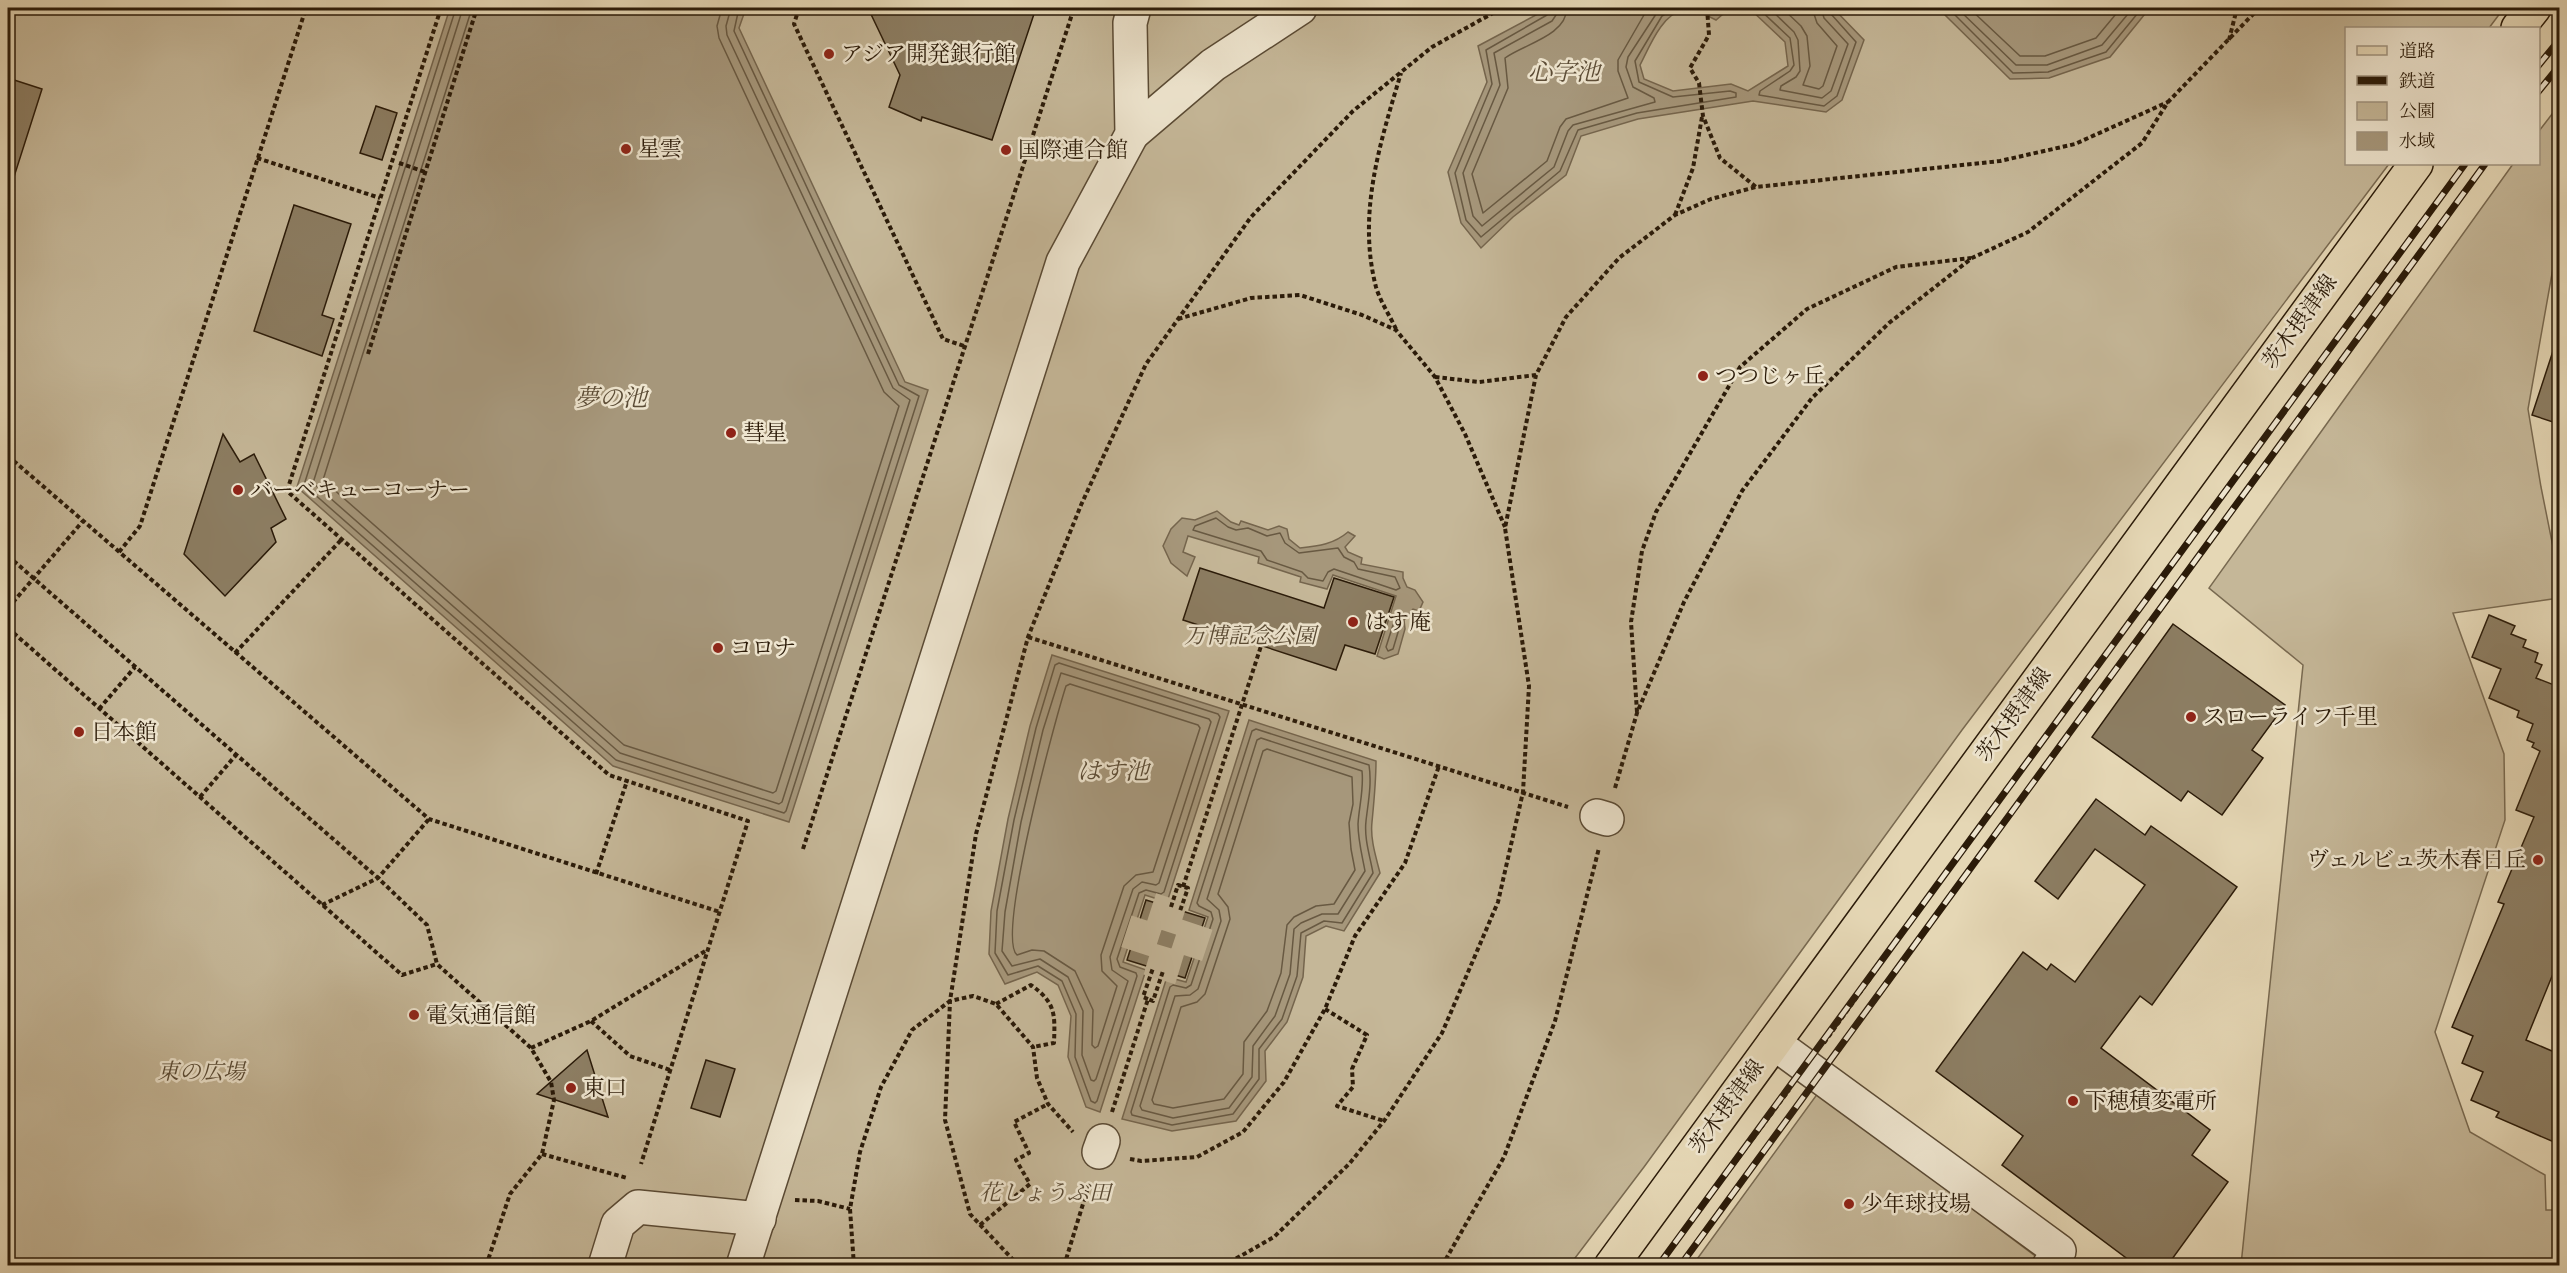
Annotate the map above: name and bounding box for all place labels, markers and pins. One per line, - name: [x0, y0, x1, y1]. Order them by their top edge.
- place label: アジア開発銀行館: [841, 41, 1016, 68]
- marker: アジア開発銀行館: [822, 47, 836, 61]
- place label: 星雲: [638, 136, 682, 163]
- place label: 国際連合館: [1018, 137, 1128, 164]
- marker: 星雲: [619, 142, 633, 156]
- marker: 国際連合館: [999, 143, 1013, 157]
- place label: つつじヶ丘: [1715, 363, 1825, 390]
- marker: つつじヶ丘: [1696, 369, 1710, 383]
- place label: 彗星: [743, 420, 787, 447]
- marker: 彗星: [724, 426, 738, 440]
- place label: バーベキューコーナー: [250, 477, 470, 504]
- marker: バーベキューコーナー: [231, 483, 245, 497]
- place label: はす庵: [1365, 609, 1431, 636]
- marker: はす庵: [1346, 615, 1360, 629]
- place label: コロナ: [730, 635, 796, 662]
- marker: コロナ: [711, 641, 725, 655]
- place label: スローライフ千里: [2203, 704, 2378, 731]
- marker: スローライフ千里: [2184, 710, 2198, 724]
- place label: 日本館: [91, 719, 157, 746]
- marker: 日本館: [72, 725, 86, 739]
- place label: ヴェルビュ茨木春日丘: [2307, 847, 2526, 874]
- marker: ヴェルビュ茨木春日丘: [2531, 853, 2545, 867]
- place label: 電気通信館: [426, 1002, 536, 1029]
- marker: 電気通信館: [407, 1008, 421, 1022]
- place label: 東口: [583, 1075, 627, 1102]
- marker: 東口: [564, 1081, 578, 1095]
- place label: 下穂積変電所: [2085, 1088, 2217, 1115]
- marker: 下穂積変電所: [2066, 1094, 2080, 1108]
- place label: 少年球技場: [1861, 1191, 1971, 1218]
- marker: 少年球技場: [1842, 1197, 1856, 1211]

